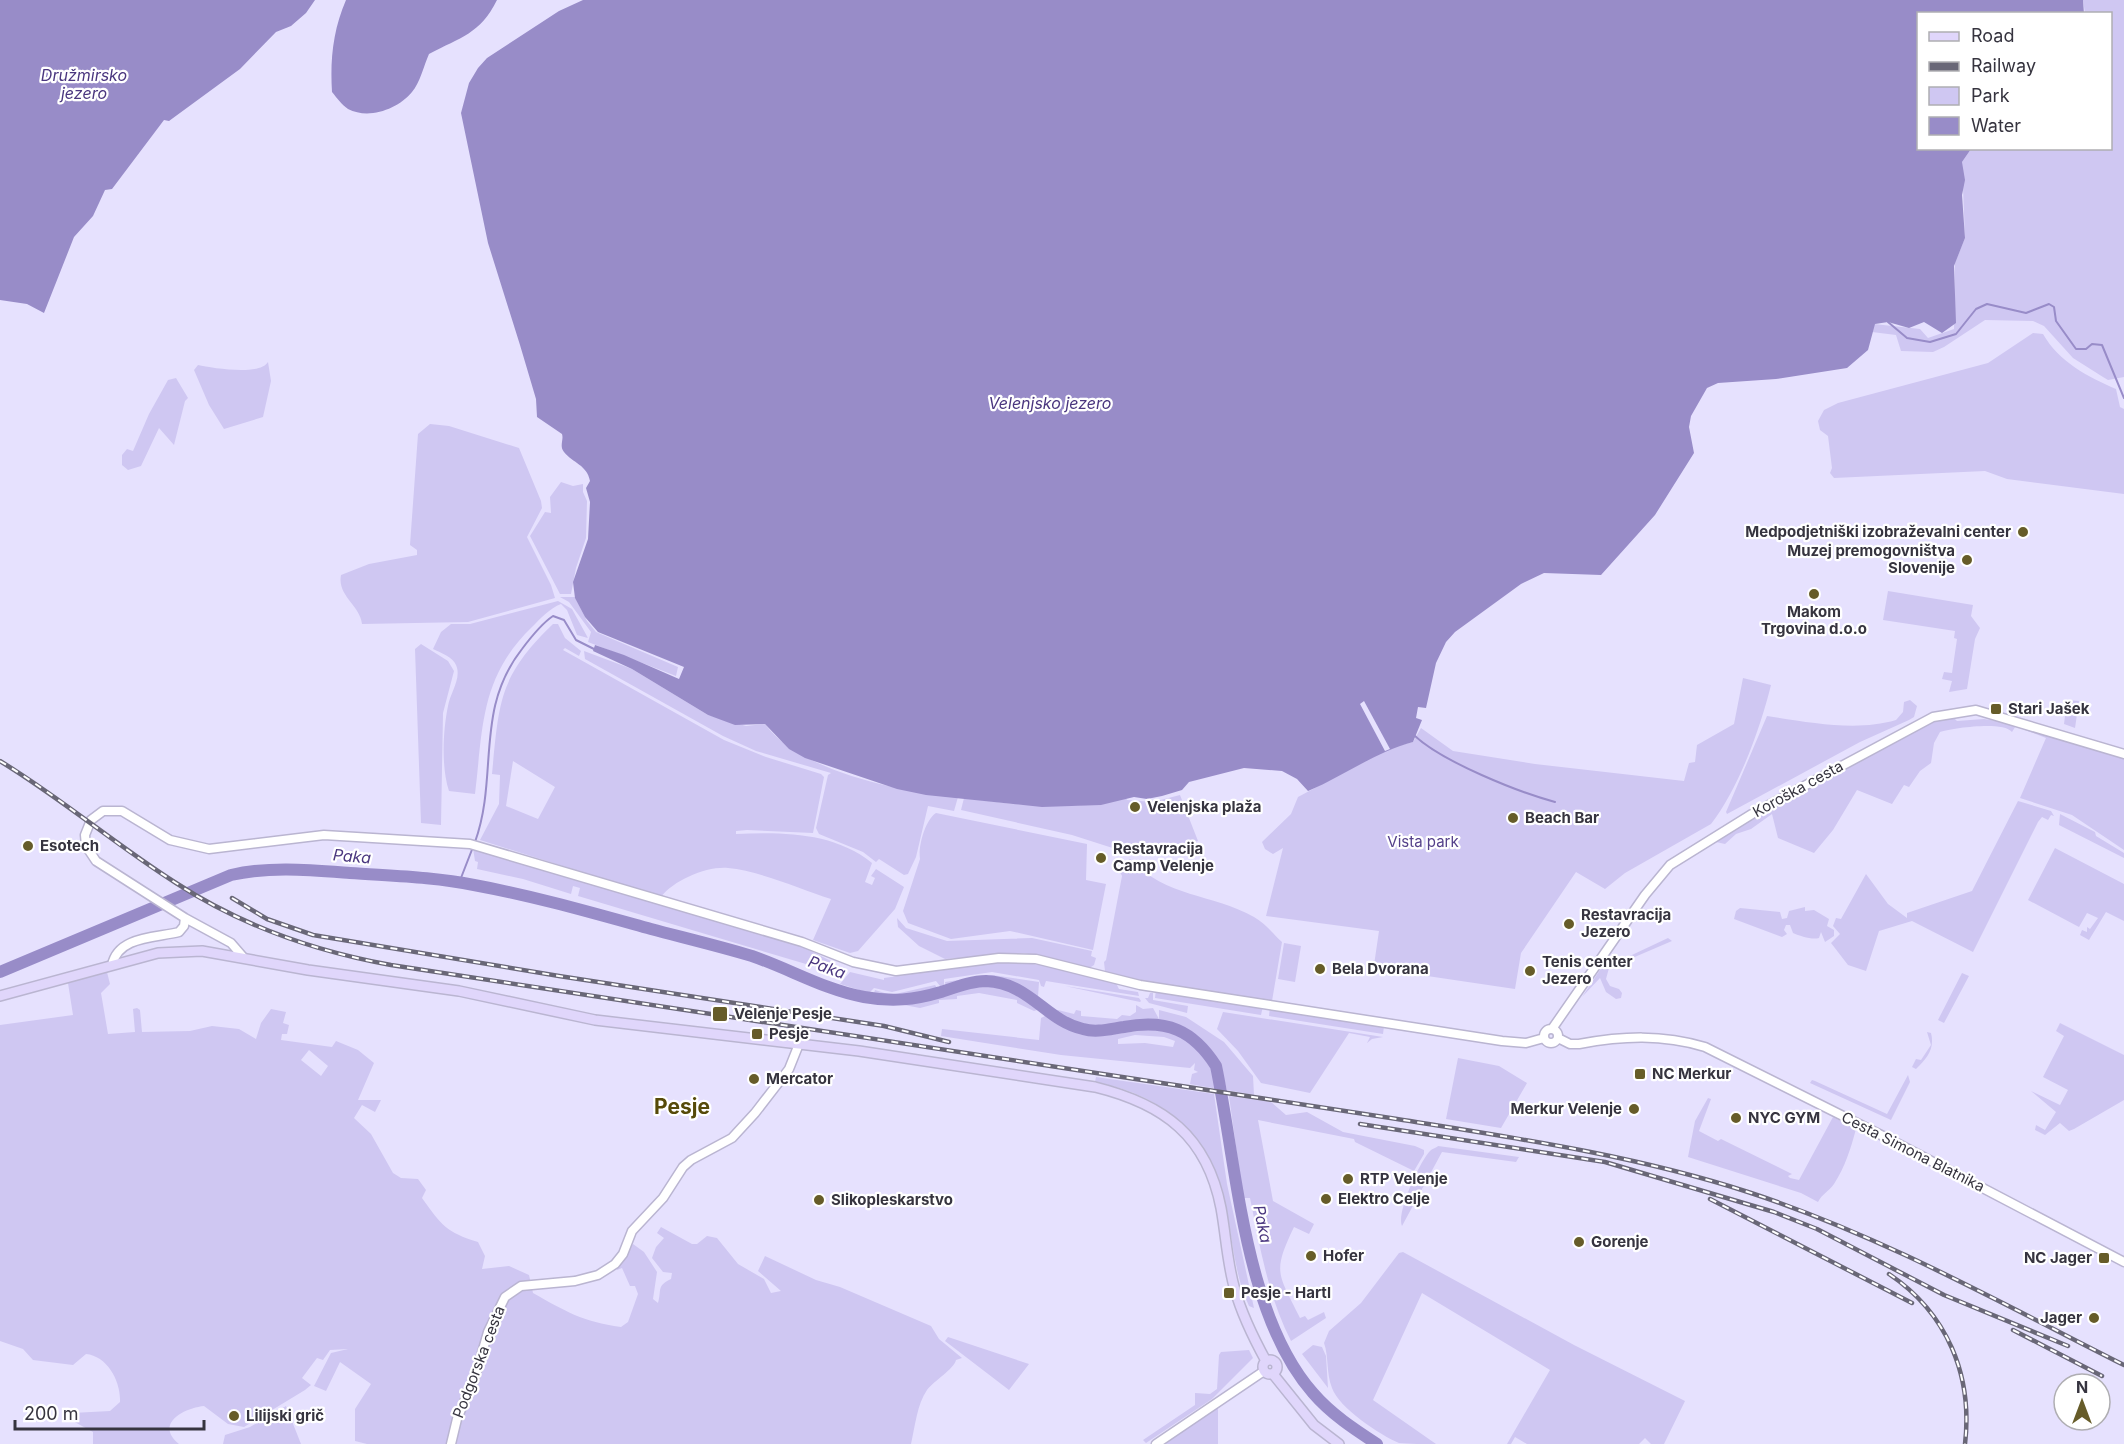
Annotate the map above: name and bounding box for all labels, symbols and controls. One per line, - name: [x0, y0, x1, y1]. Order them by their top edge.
- legend: [1917, 12, 2112, 150]
- text: Road: [1971, 25, 2014, 46]
- text: Railway: [1971, 55, 2036, 76]
- water label: Družmirsko jezero: [41, 65, 127, 103]
- text: Park: [1971, 85, 2010, 106]
- text: Water: [1971, 115, 2021, 136]
- water label: Velenjsko jezero: [989, 393, 1111, 413]
- place label: Medpodjetniški izobraževalni center: [1745, 522, 2011, 541]
- marker: Medpodjetniški izobraževalni center: [2016, 525, 2030, 539]
- place label: Muzej premogovništva Slovenije: [1787, 541, 1955, 577]
- marker: Muzej premogovništva Slovenije: [1960, 553, 1974, 567]
- marker: Makom Trgovina d.o.o: [1807, 587, 1821, 601]
- place label: Makom Trgovina d.o.o: [1761, 602, 1867, 638]
- place label: Stari Jašek: [2008, 699, 2090, 718]
- marker: Stari Jašek: [1989, 702, 2003, 716]
- street label: Koroška cesta: [1749, 756, 1846, 821]
- place label: Velenjska plaža: [1147, 797, 1262, 816]
- marker: Velenjska plaža: [1128, 800, 1142, 814]
- place label: Beach Bar: [1525, 808, 1599, 827]
- marker: Beach Bar: [1506, 811, 1520, 825]
- park label: Vista park: [1387, 832, 1459, 851]
- place label: Esotech: [40, 836, 99, 855]
- marker: Esotech: [21, 839, 35, 853]
- place label: Restavracija Camp Velenje: [1113, 839, 1214, 875]
- water label: Paka: [332, 844, 372, 868]
- marker: Restavracija Camp Velenje: [1094, 851, 1108, 865]
- place label: Restavracija Jezero: [1581, 905, 1671, 941]
- marker: Restavracija Jezero: [1562, 917, 1576, 931]
- water label: Paka: [806, 951, 849, 983]
- place label: Tenis center Jezero: [1542, 952, 1633, 988]
- place label: Bela Dvorana: [1332, 959, 1429, 978]
- marker: Bela Dvorana: [1313, 962, 1327, 976]
- marker: Tenis center Jezero: [1523, 964, 1537, 978]
- place label: Velenje Pesje: [734, 1004, 832, 1023]
- marker: Velenje Pesje: [711, 1005, 729, 1023]
- place label: Pesje: [769, 1024, 809, 1043]
- marker: Pesje: [750, 1027, 764, 1041]
- place label: NC Merkur: [1652, 1064, 1731, 1083]
- marker: NC Merkur: [1633, 1067, 1647, 1081]
- place label: Mercator: [766, 1069, 833, 1088]
- marker: Mercator: [747, 1072, 761, 1086]
- district label: Pesje: [654, 1094, 710, 1119]
- place label: Merkur Velenje: [1510, 1099, 1622, 1118]
- marker: Merkur Velenje: [1627, 1102, 1641, 1116]
- street label: Cesta Simona Blatnika: [1838, 1107, 1988, 1196]
- place label: NYC GYM: [1748, 1108, 1820, 1127]
- marker: NYC GYM: [1729, 1111, 1743, 1125]
- place label: RTP Velenje: [1360, 1169, 1448, 1188]
- marker: RTP Velenje: [1341, 1172, 1355, 1186]
- place label: Elektro Celje: [1338, 1189, 1430, 1208]
- place label: Slikopleskarstvo: [831, 1190, 953, 1209]
- marker: Elektro Celje: [1319, 1192, 1333, 1206]
- marker: Slikopleskarstvo: [812, 1193, 826, 1207]
- water label: Paka: [1249, 1203, 1277, 1245]
- place label: Gorenje: [1591, 1232, 1649, 1251]
- marker: Gorenje: [1572, 1235, 1586, 1249]
- place label: Hofer: [1323, 1246, 1364, 1265]
- place label: NC Jager: [2024, 1248, 2092, 1267]
- marker: Hofer: [1304, 1249, 1318, 1263]
- marker: NC Jager: [2097, 1251, 2111, 1265]
- place label: Pesje - Hartl: [1241, 1283, 1331, 1302]
- marker: Pesje - Hartl: [1222, 1286, 1236, 1300]
- street label: Podgorska cesta: [448, 1303, 509, 1421]
- place label: Jager: [2040, 1308, 2082, 1327]
- marker: Jager: [2087, 1311, 2101, 1325]
- north arrow: [2052, 1372, 2112, 1432]
- text: N: [2076, 1377, 2088, 1397]
- scale bar: [15, 1393, 204, 1431]
- text: 200 m: [24, 1403, 79, 1424]
- place label: Lilijski grič: [246, 1406, 324, 1425]
- marker: Lilijski grič: [227, 1409, 241, 1423]

